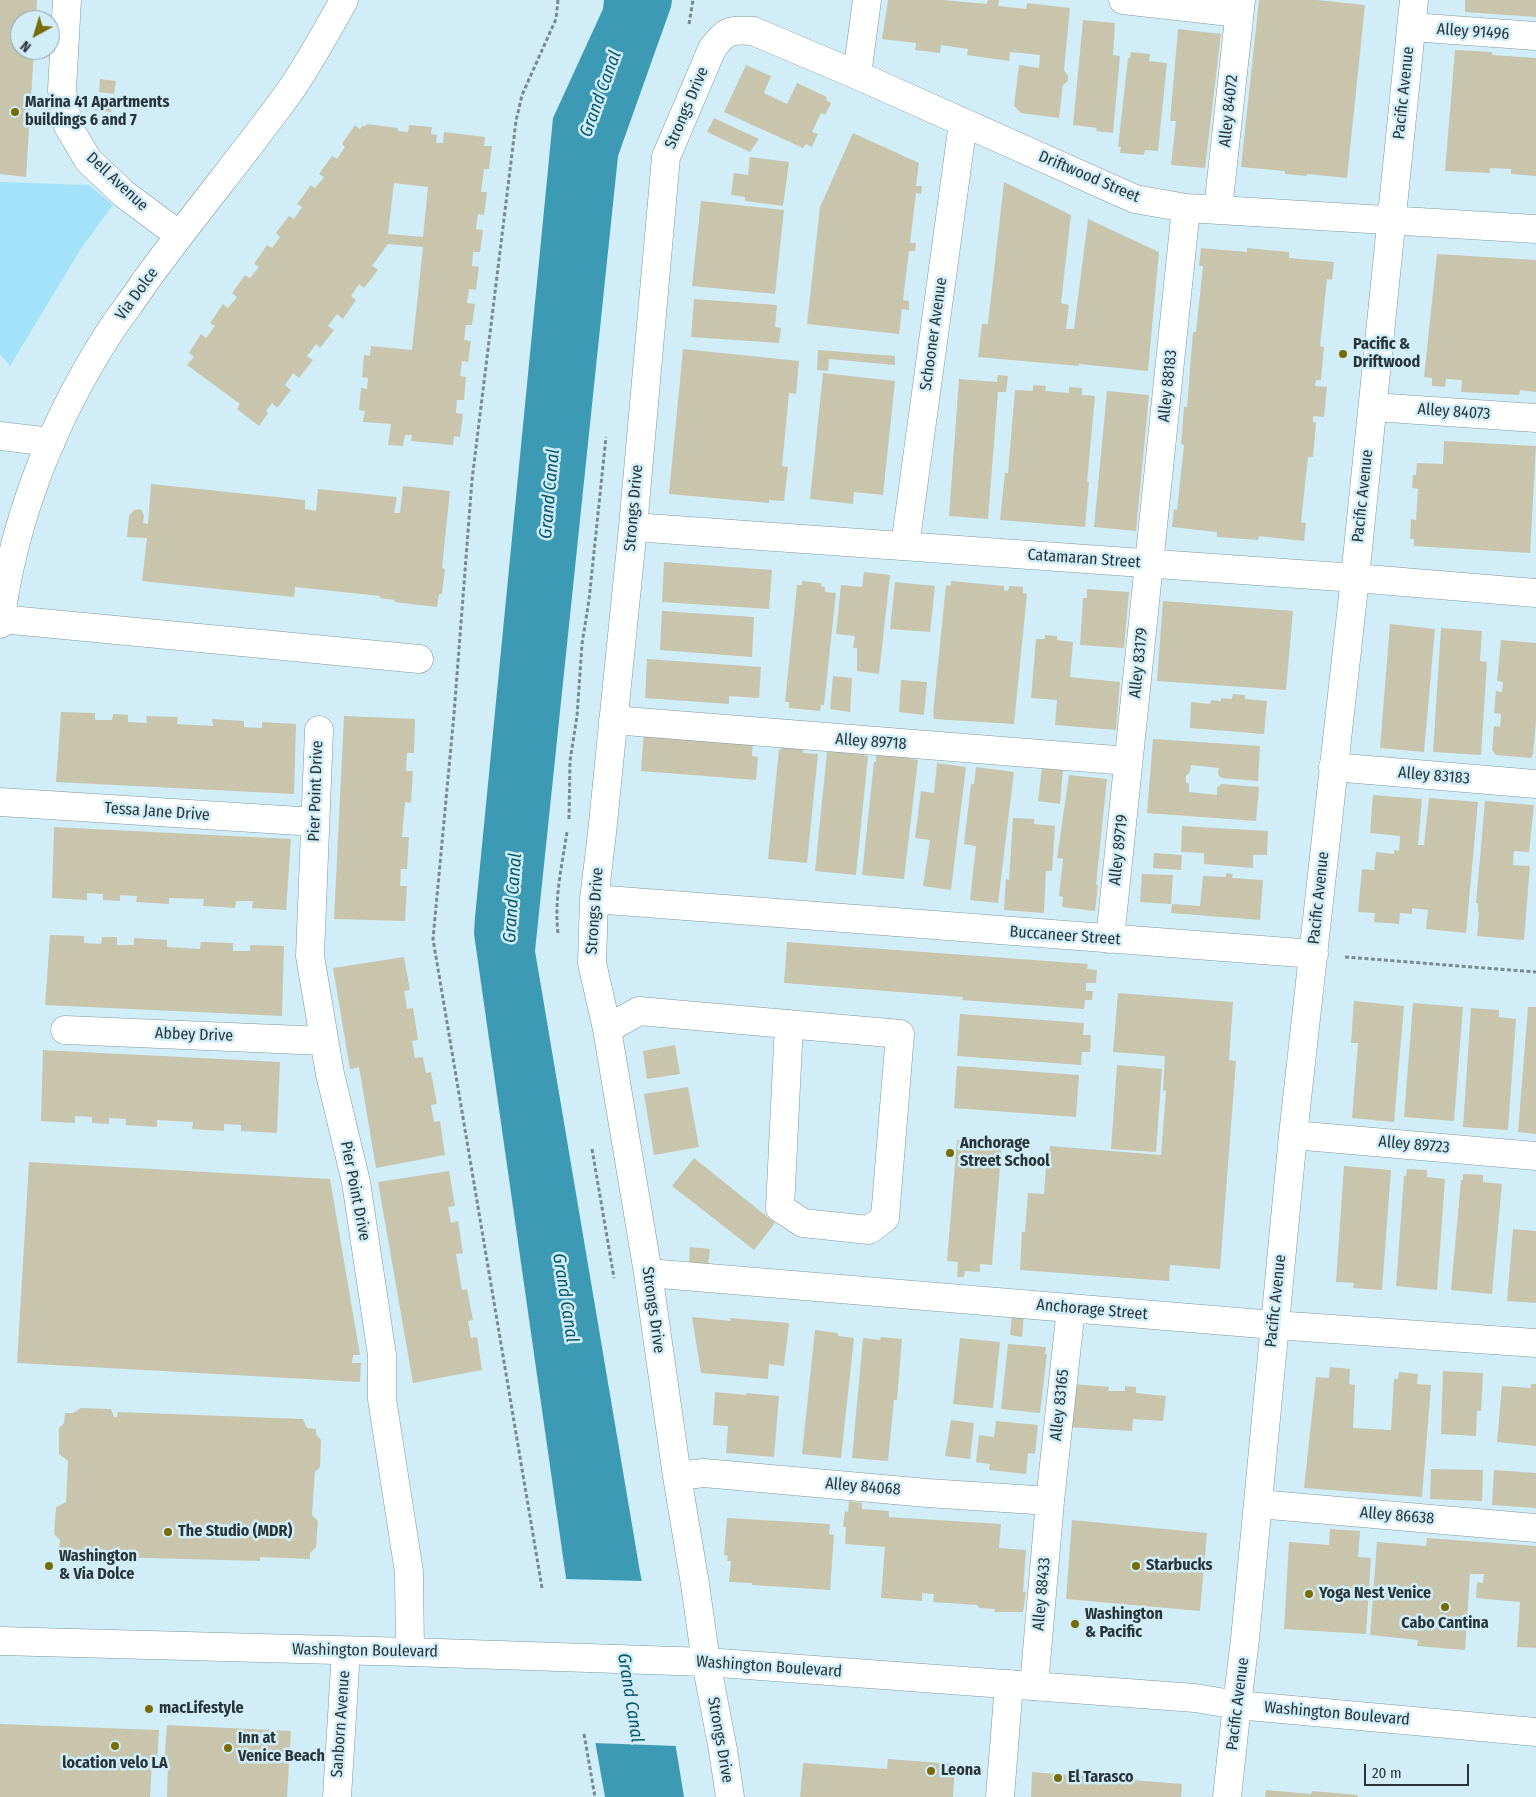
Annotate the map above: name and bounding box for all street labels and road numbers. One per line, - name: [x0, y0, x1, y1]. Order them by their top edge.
- street label: Alley 91496: [1436, 20, 1510, 44]
- street label: Pacific Avenue: [1390, 46, 1418, 140]
- street label: Strongs Drive: [661, 64, 713, 152]
- street label: Alley 84072: [1216, 74, 1242, 148]
- street label: Driftwood Street: [1036, 147, 1142, 207]
- street label: Dell Avenue: [82, 149, 152, 215]
- street label: Via Dolce: [112, 264, 162, 324]
- street label: Schooner Avenue: [917, 276, 951, 392]
- street label: Alley 88183: [1155, 349, 1181, 423]
- street label: Alley 84073: [1417, 400, 1491, 424]
- street label: Pacific Avenue: [1349, 449, 1377, 543]
- street label: Strongs Drive: [621, 464, 647, 552]
- street label: Catamaran Street: [1027, 545, 1141, 573]
- street label: Alley 83179: [1126, 627, 1152, 699]
- street label: Alley 89718: [835, 730, 907, 754]
- street label: Pier Point Drive: [305, 740, 327, 842]
- street label: Alley 83183: [1397, 763, 1471, 789]
- street label: Tessa Jane Drive: [104, 799, 210, 825]
- street label: Alley 89719: [1106, 814, 1132, 886]
- street label: Pacific Avenue: [1305, 851, 1333, 945]
- street label: Strongs Drive: [582, 867, 608, 955]
- street label: Buccaneer Street: [1009, 923, 1121, 949]
- street label: Abbey Drive: [155, 1024, 233, 1046]
- street label: Alley 89723: [1378, 1132, 1450, 1158]
- street label: Pier Point Drive: [336, 1139, 374, 1243]
- street label: Pacific Avenue: [1262, 1254, 1290, 1348]
- street label: Strongs Drive: [637, 1266, 669, 1354]
- street label: Anchorage Street: [1036, 1296, 1148, 1324]
- street label: Alley 83165: [1047, 1368, 1073, 1442]
- street label: Alley 84068: [825, 1474, 901, 1500]
- street label: Alley 86638: [1359, 1503, 1435, 1529]
- street label: Alley 88433: [1029, 1557, 1055, 1631]
- street label: Washington Boulevard: [292, 1640, 438, 1662]
- street label: Washington Boulevard: [695, 1652, 843, 1682]
- street label: Pacific Avenue: [1223, 1657, 1253, 1751]
- street label: Sanborn Avenue: [328, 1670, 354, 1778]
- street label: Strongs Drive: [703, 1695, 737, 1785]
- street label: Washington Boulevard: [1263, 1698, 1411, 1730]

